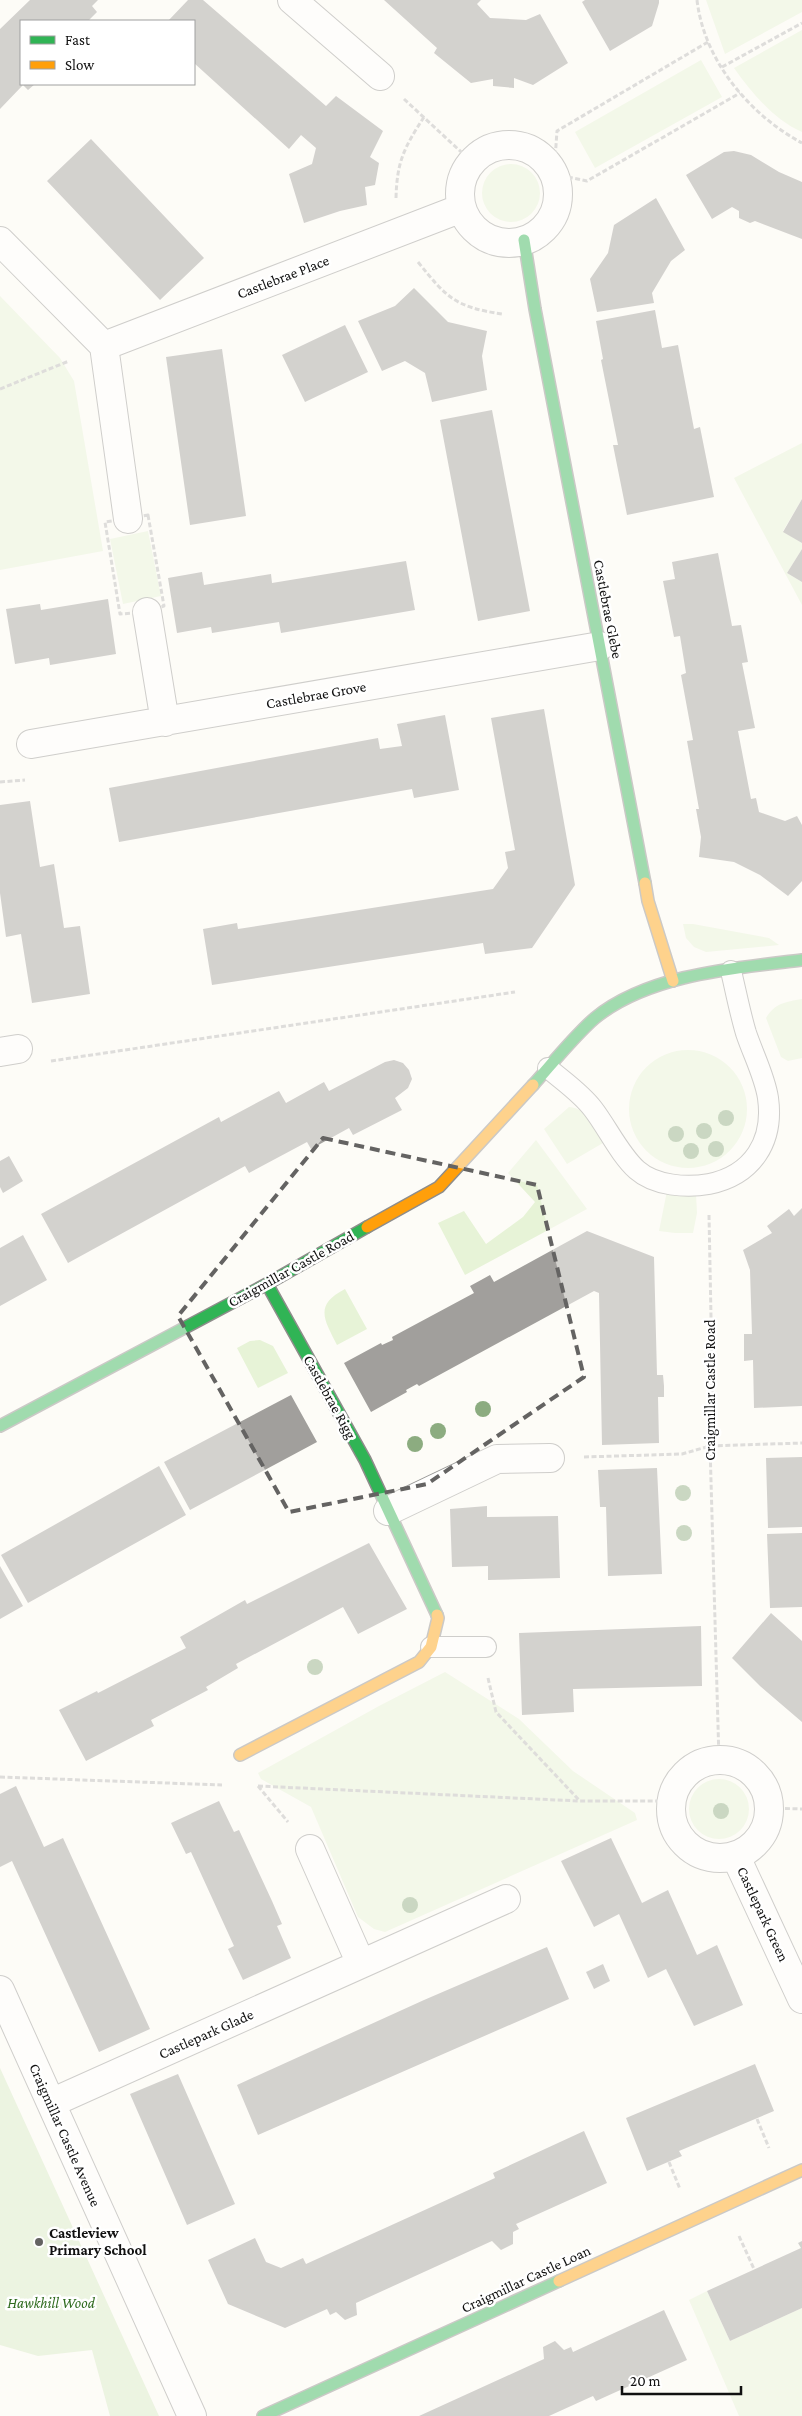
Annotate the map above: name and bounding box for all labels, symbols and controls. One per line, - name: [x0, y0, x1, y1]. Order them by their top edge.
- legend: [20, 20, 195, 85]
- text: Fast: [65, 32, 91, 48]
- text: Slow: [65, 57, 95, 73]
- street label: Castlebrae Place: [235, 252, 332, 302]
- street label: Castlebrae Glebe: [591, 558, 626, 660]
- street label: Castlebrae Grove: [265, 678, 368, 712]
- street label: Craigmillar Castle Road: [225, 1228, 357, 1311]
- street label: Craigmillar Castle Road: [702, 1319, 719, 1461]
- street label: Castlebrae Rigg: [300, 1353, 360, 1442]
- street label: Castlepark Green: [733, 1864, 792, 1964]
- street label: Castlepark Glade: [156, 2006, 257, 2063]
- street label: Craigmillar Castle Avenue: [25, 2061, 104, 2210]
- place label: Castleview Primary School: [49, 2225, 147, 2258]
- marker: Castleview Primary School: [33, 2236, 45, 2248]
- street label: Craigmillar Castle Loan: [459, 2242, 594, 2317]
- park label: Hawkhill Wood: [7, 2295, 96, 2311]
- scale bar: [622, 2364, 741, 2396]
- text: 20 m: [630, 2373, 661, 2389]

